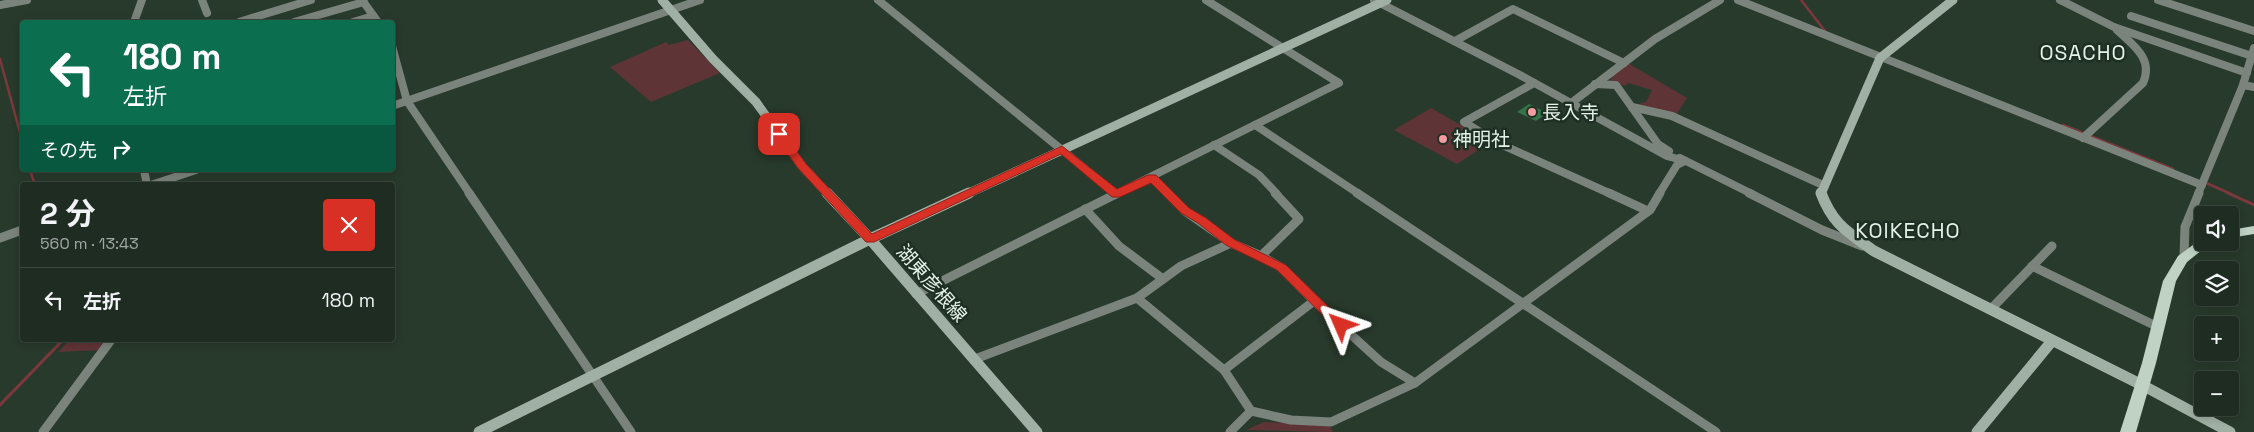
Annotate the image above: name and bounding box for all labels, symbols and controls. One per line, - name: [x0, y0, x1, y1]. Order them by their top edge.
- text: 180 m: [123, 35, 221, 79]
- district label: OSACHO: [2039, 39, 2127, 66]
- icon: left: [40, 40, 105, 105]
- text: 左折: [123, 82, 167, 110]
- place label: 長入寺: [1542, 100, 1599, 125]
- marker: 長入寺: [1526, 106, 1538, 118]
- pin: [758, 113, 800, 155]
- icon: arrive: [765, 120, 793, 148]
- place label: 神明社: [1453, 127, 1510, 152]
- marker: 神明社: [1437, 133, 1449, 145]
- icon: right: [107, 135, 135, 163]
- text: その先: [40, 138, 97, 163]
- text: 2 分: [40, 194, 95, 233]
- button: close: [323, 199, 375, 251]
- map controls: [2194, 206, 2239, 416]
- button: sound: [2194, 206, 2239, 251]
- district label: KOIKECHO: [1855, 217, 1961, 244]
- text: 560 m · 13:43: [40, 233, 139, 254]
- street label: 湖東彦根線: [891, 239, 972, 327]
- button: layers: [2194, 261, 2239, 306]
- icon: left: [40, 286, 68, 314]
- text: 180 m: [322, 288, 375, 313]
- text: 左折: [83, 289, 121, 314]
- position arrow: [1314, 298, 1366, 350]
- button: +: [2194, 316, 2239, 361]
- button: −: [2194, 371, 2239, 416]

